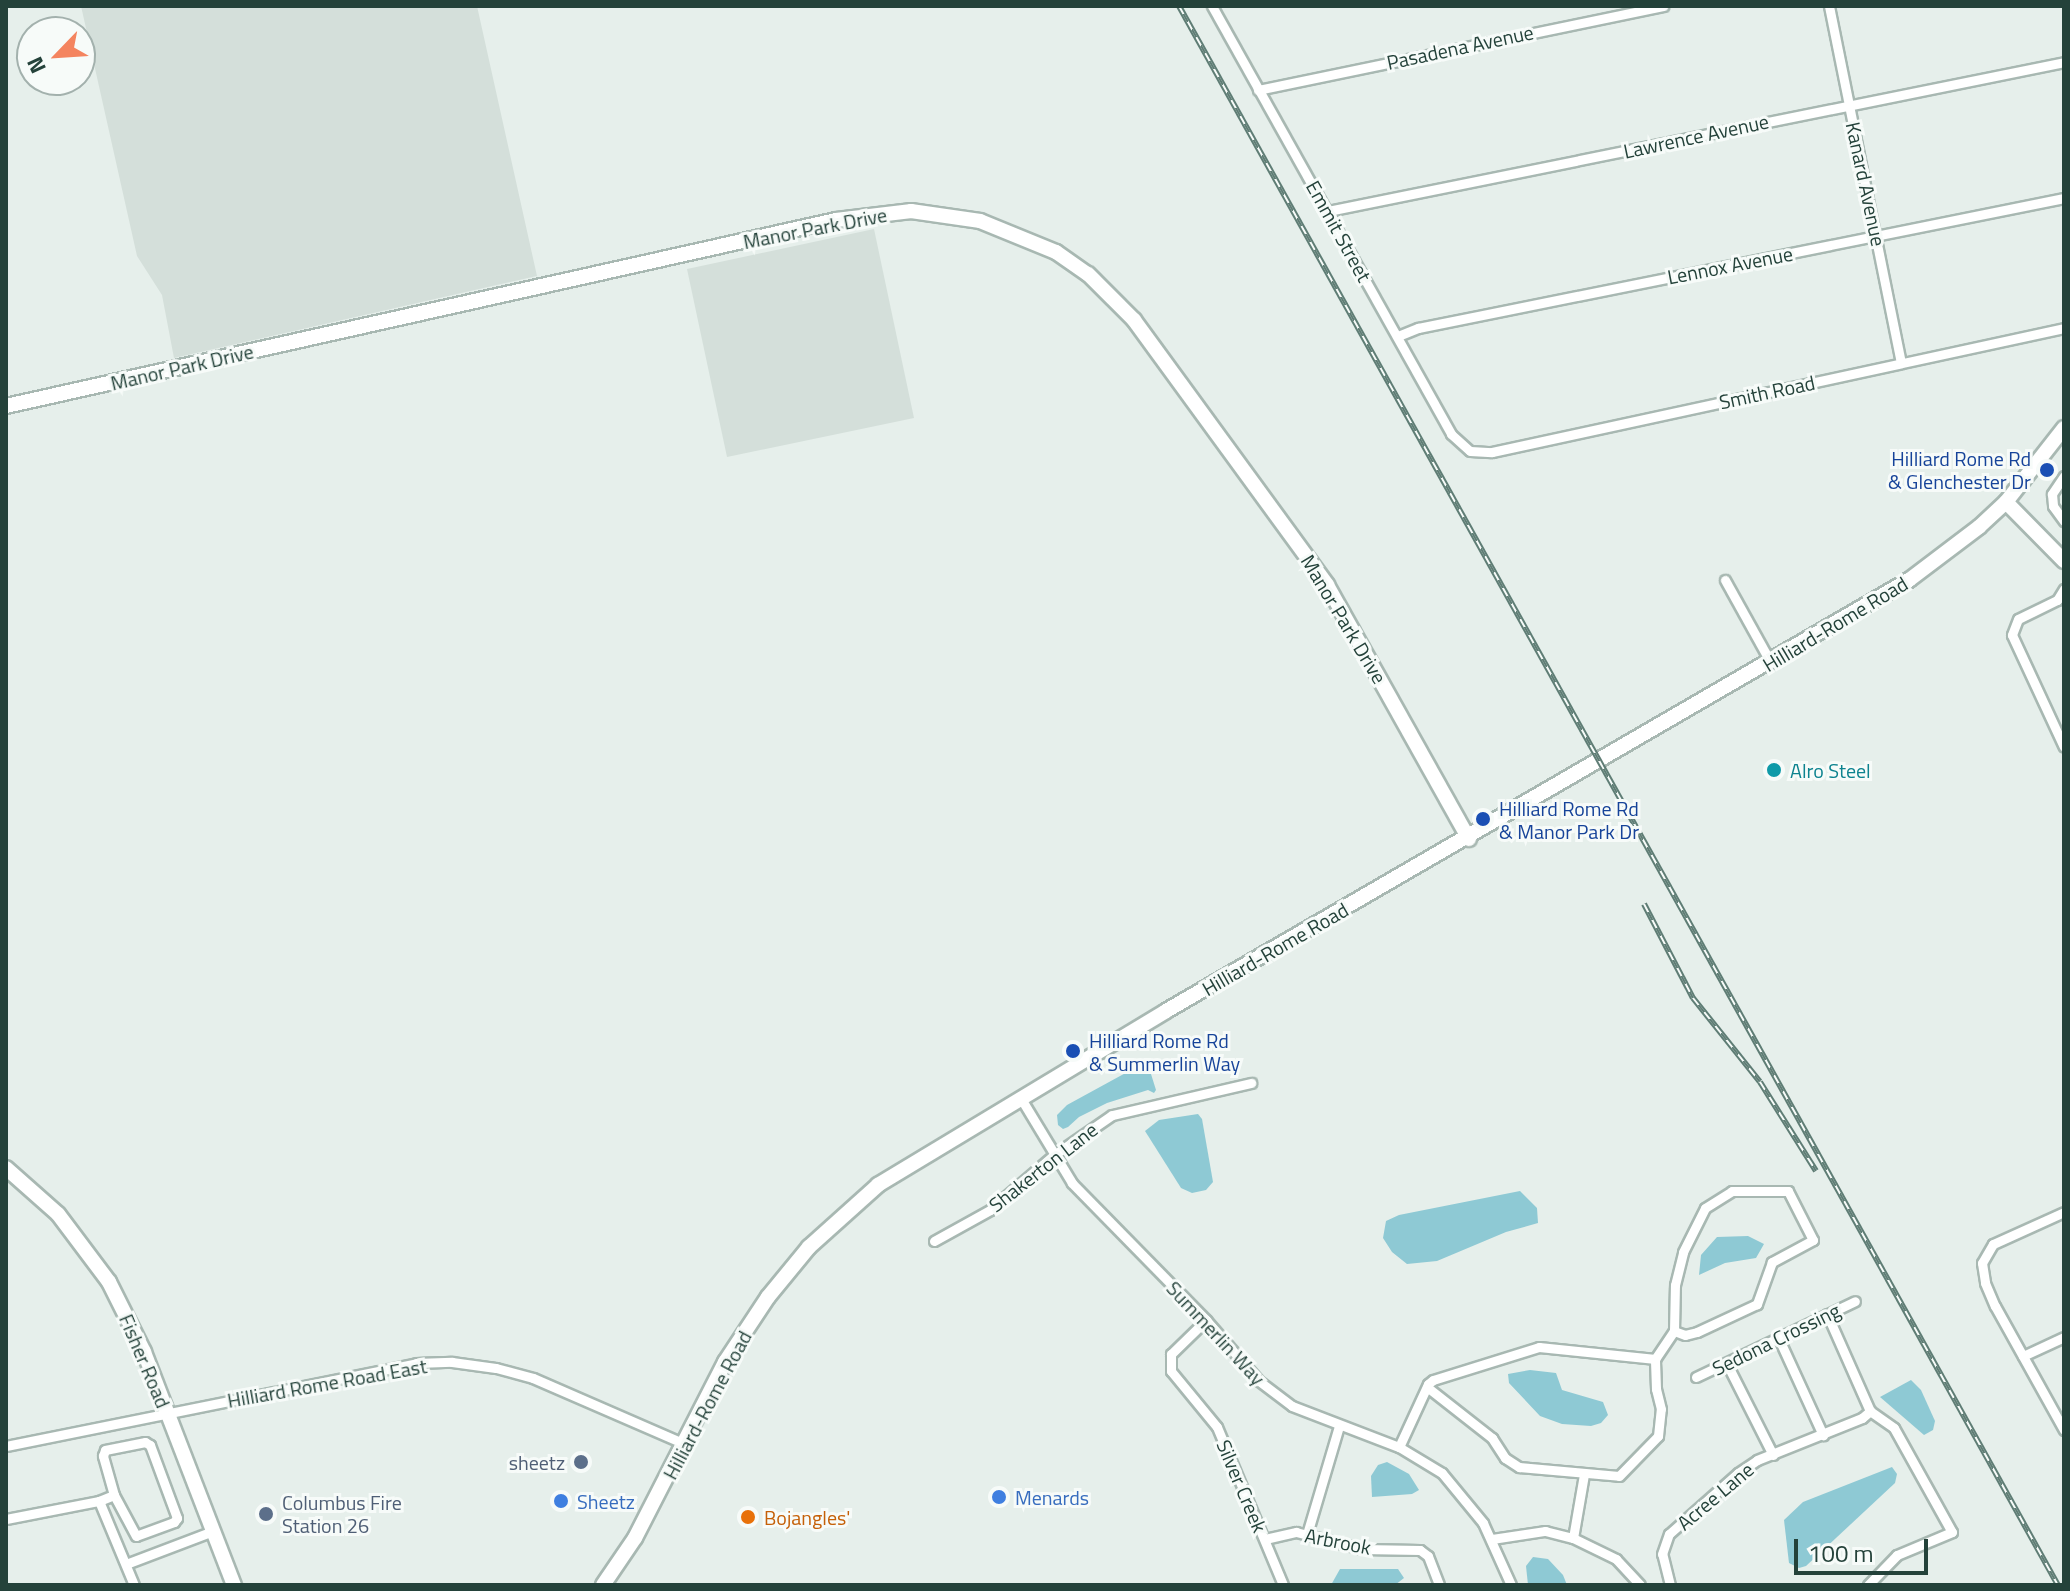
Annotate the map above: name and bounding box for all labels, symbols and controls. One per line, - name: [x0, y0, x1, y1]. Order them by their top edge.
- north arrow: [16, 16, 96, 96]
- street label: Pasadena Avenue: [1384, 20, 1536, 74]
- text: N: [17, 51, 55, 79]
- street label: Lawrence Avenue: [1621, 109, 1771, 163]
- street label: Kanard Avenue: [1841, 120, 1891, 248]
- street label: Emmit Street: [1301, 176, 1377, 286]
- street label: Manor Park Drive: [741, 202, 889, 254]
- street label: Lennox Avenue: [1665, 241, 1795, 289]
- street label: Manor Park Drive: [108, 339, 256, 395]
- street label: Smith Road: [1717, 370, 1817, 414]
- place label: Hilliard Rome Rd & Glenchester Dr: [1888, 446, 2031, 493]
- marker: Hilliard Rome Rd & Glenchester Dr: [2038, 461, 2056, 479]
- street label: Manor Park Drive: [1296, 550, 1392, 688]
- street label: Hilliard-Rome Road: [1758, 571, 1912, 677]
- place label: Alro Steel: [1790, 758, 1871, 782]
- marker: Alro Steel: [1765, 761, 1783, 779]
- place label: Hilliard Rome Rd & Manor Park Dr: [1499, 796, 1639, 843]
- marker: Hilliard Rome Rd & Manor Park Dr: [1474, 810, 1492, 828]
- street label: Hilliard-Rome Road: [1198, 897, 1352, 1001]
- place label: Hilliard Rome Rd & Summerlin Way: [1089, 1028, 1240, 1075]
- marker: Hilliard Rome Rd & Summerlin Way: [1064, 1042, 1082, 1060]
- street label: Shakerton Lane: [984, 1117, 1102, 1217]
- street label: Summerlin Way: [1162, 1276, 1270, 1390]
- street label: Sedona Crossing: [1708, 1298, 1844, 1380]
- street label: Fisher Road: [114, 1310, 176, 1412]
- street label: Hilliard-Rome Road: [658, 1327, 756, 1483]
- street label: Hilliard Rome Road East: [225, 1354, 429, 1412]
- street label: Silver Creek: [1212, 1436, 1272, 1536]
- place label: sheetz: [509, 1450, 565, 1474]
- marker: sheetz: [572, 1453, 590, 1471]
- street label: Acree Lane: [1672, 1457, 1758, 1535]
- place label: Menards: [1015, 1485, 1089, 1509]
- marker: Menards: [990, 1488, 1008, 1506]
- place label: Sheetz: [577, 1489, 635, 1513]
- place label: Columbus Fire Station 26: [282, 1490, 402, 1537]
- marker: Sheetz: [552, 1492, 570, 1510]
- marker: Columbus Fire Station 26: [257, 1505, 275, 1523]
- place label: Bojangles': [764, 1505, 850, 1529]
- marker: Bojangles': [739, 1508, 757, 1526]
- street label: Arbrook: [1303, 1523, 1373, 1559]
- scale bar: [1798, 1523, 1932, 1573]
- text: 100 m: [1808, 1535, 1874, 1571]

